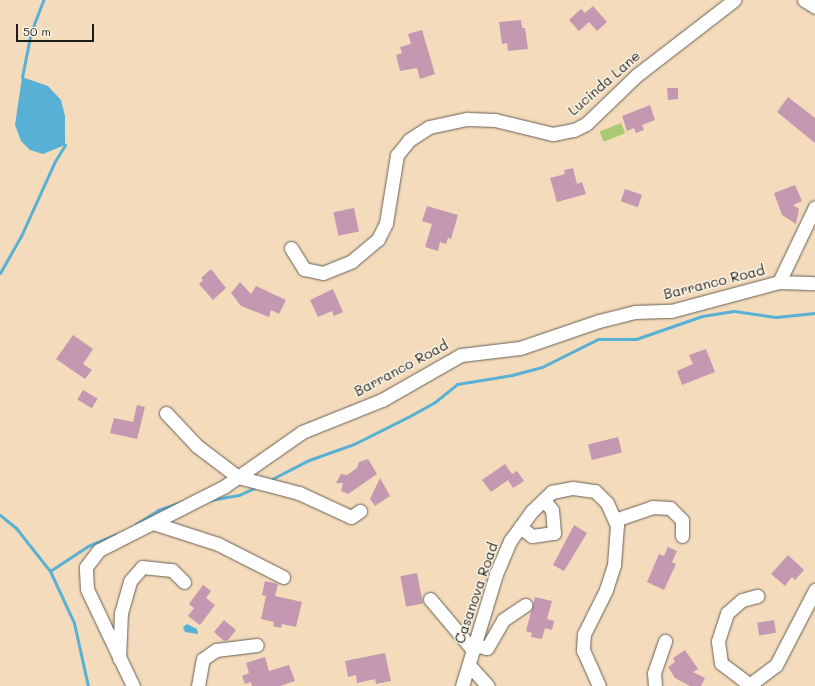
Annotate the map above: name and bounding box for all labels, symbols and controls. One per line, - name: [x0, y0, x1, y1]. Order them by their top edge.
- scale bar: [18, 16, 96, 42]
- text: 50 m: [23, 23, 51, 39]
- street label: Lucinda Lane: [565, 47, 643, 119]
- street label: Barranco Road: [662, 261, 766, 303]
- street label: Barranco Road: [351, 336, 451, 400]
- street label: Casanova Road: [451, 540, 501, 646]

